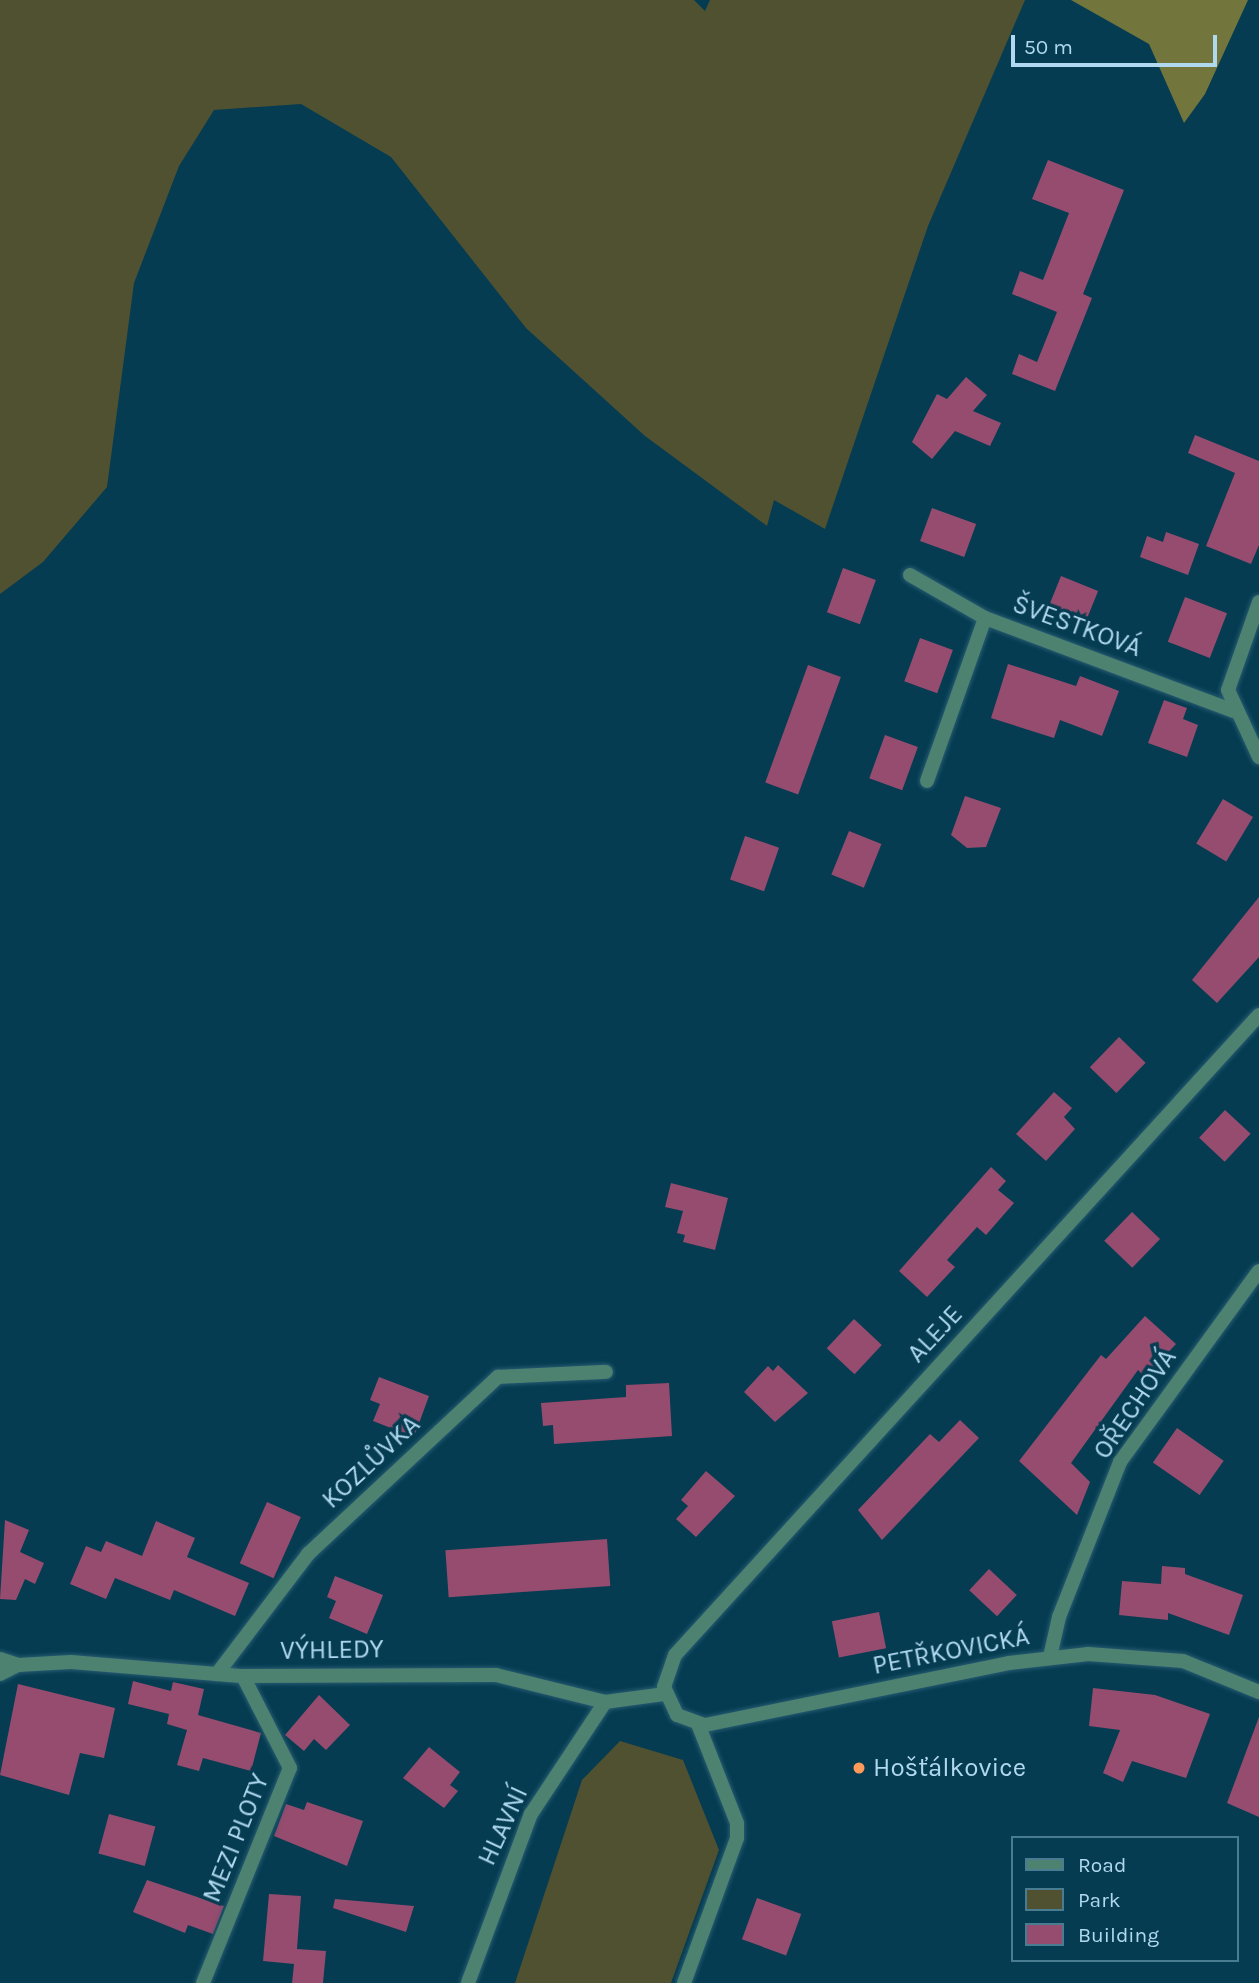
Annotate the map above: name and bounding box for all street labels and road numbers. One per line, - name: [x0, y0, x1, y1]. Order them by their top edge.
- street label: ŠVESTKOVÁ: [1008, 588, 1146, 664]
- street label: ALEJE: [901, 1299, 969, 1369]
- street label: OŘECHOVÁ: [1087, 1343, 1183, 1465]
- street label: KOZLŮVKA: [316, 1409, 426, 1515]
- street label: PETŘKOVICKÁ: [870, 1621, 1032, 1681]
- street label: VÝHLEDY: [280, 1633, 384, 1667]
- street label: MEZI PLOTY: [196, 1769, 276, 1907]
- street label: HLAVNÍ: [471, 1782, 535, 1870]

